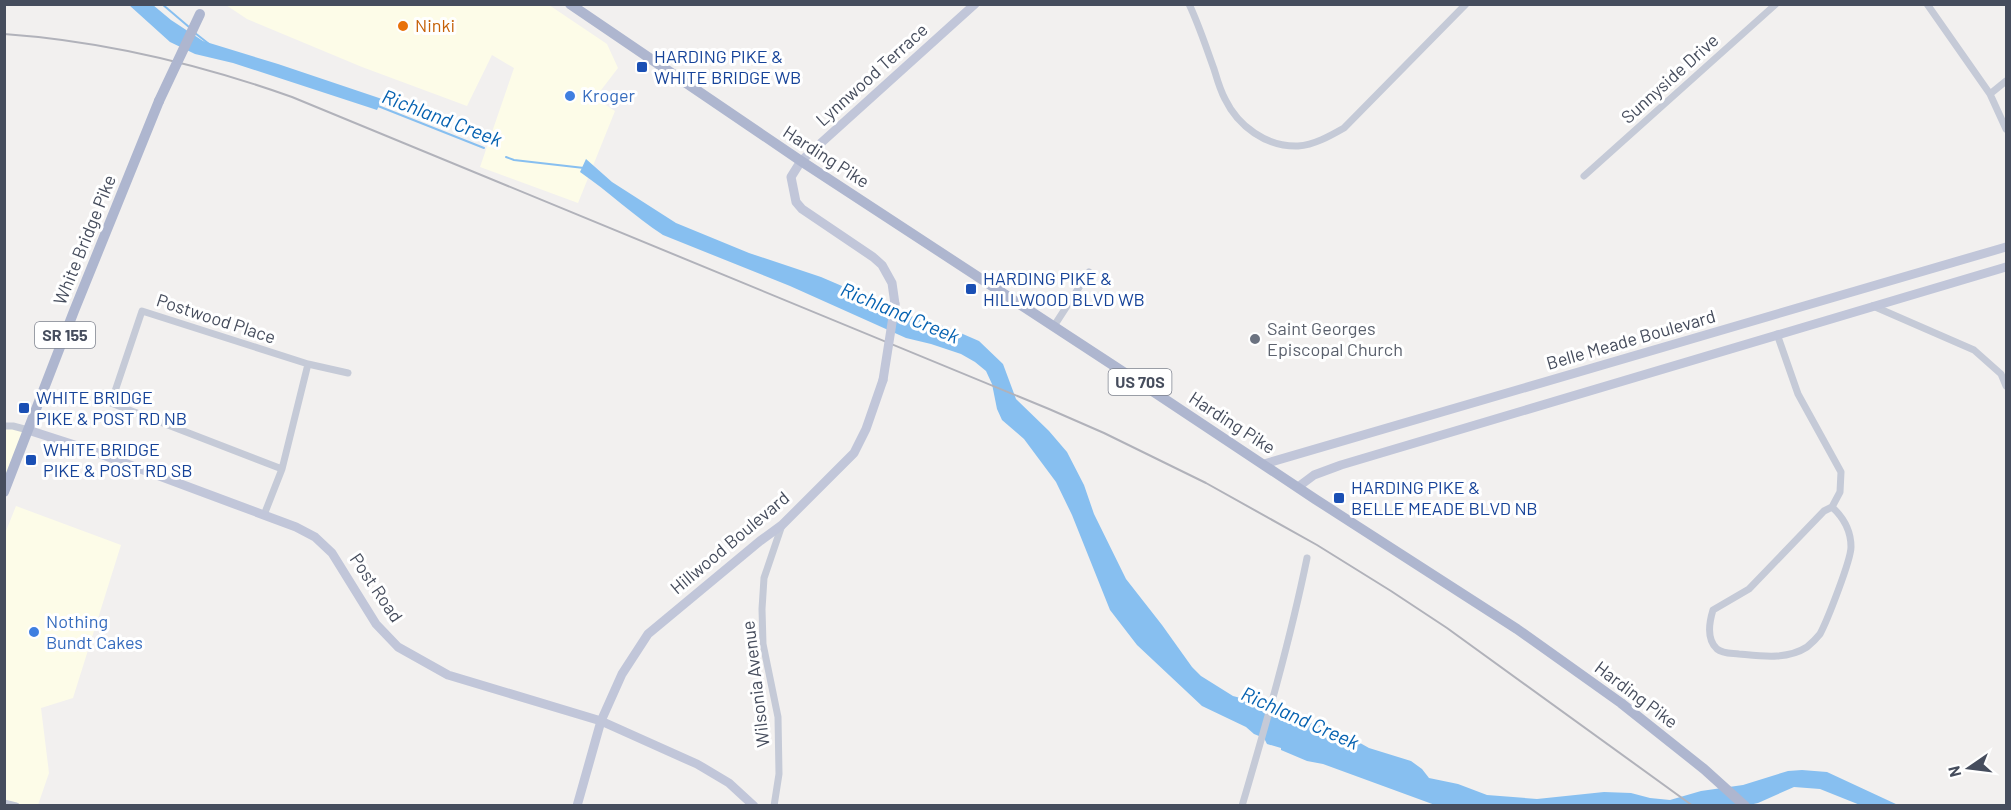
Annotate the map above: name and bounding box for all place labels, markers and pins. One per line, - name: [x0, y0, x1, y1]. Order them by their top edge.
- place label: Ninki: [415, 14, 455, 36]
- marker: Ninki: [396, 19, 410, 33]
- place label: HARDING PIKE & WHITE BRIDGE WB: [654, 45, 801, 88]
- marker: HARDING PIKE & WHITE BRIDGE WB: [635, 60, 649, 74]
- place label: Kroger: [582, 84, 635, 106]
- marker: Kroger: [563, 89, 577, 103]
- place label: HARDING PIKE & HILLWOOD BLVD WB: [983, 267, 1145, 310]
- marker: HARDING PIKE & HILLWOOD BLVD WB: [964, 282, 978, 296]
- place label: Saint Georges Episcopal Church: [1267, 317, 1403, 360]
- marker: Saint Georges Episcopal Church: [1248, 332, 1262, 346]
- place label: WHITE BRIDGE PIKE & POST RD NB: [36, 386, 187, 429]
- marker: WHITE BRIDGE PIKE & POST RD NB: [17, 401, 31, 415]
- place label: WHITE BRIDGE PIKE & POST RD SB: [43, 438, 193, 481]
- marker: WHITE BRIDGE PIKE & POST RD SB: [24, 453, 38, 467]
- place label: HARDING PIKE & BELLE MEADE BLVD NB: [1351, 476, 1538, 519]
- marker: HARDING PIKE & BELLE MEADE BLVD NB: [1332, 491, 1346, 505]
- place label: Nothing Bundt Cakes: [46, 610, 143, 653]
- marker: Nothing Bundt Cakes: [27, 625, 41, 639]

